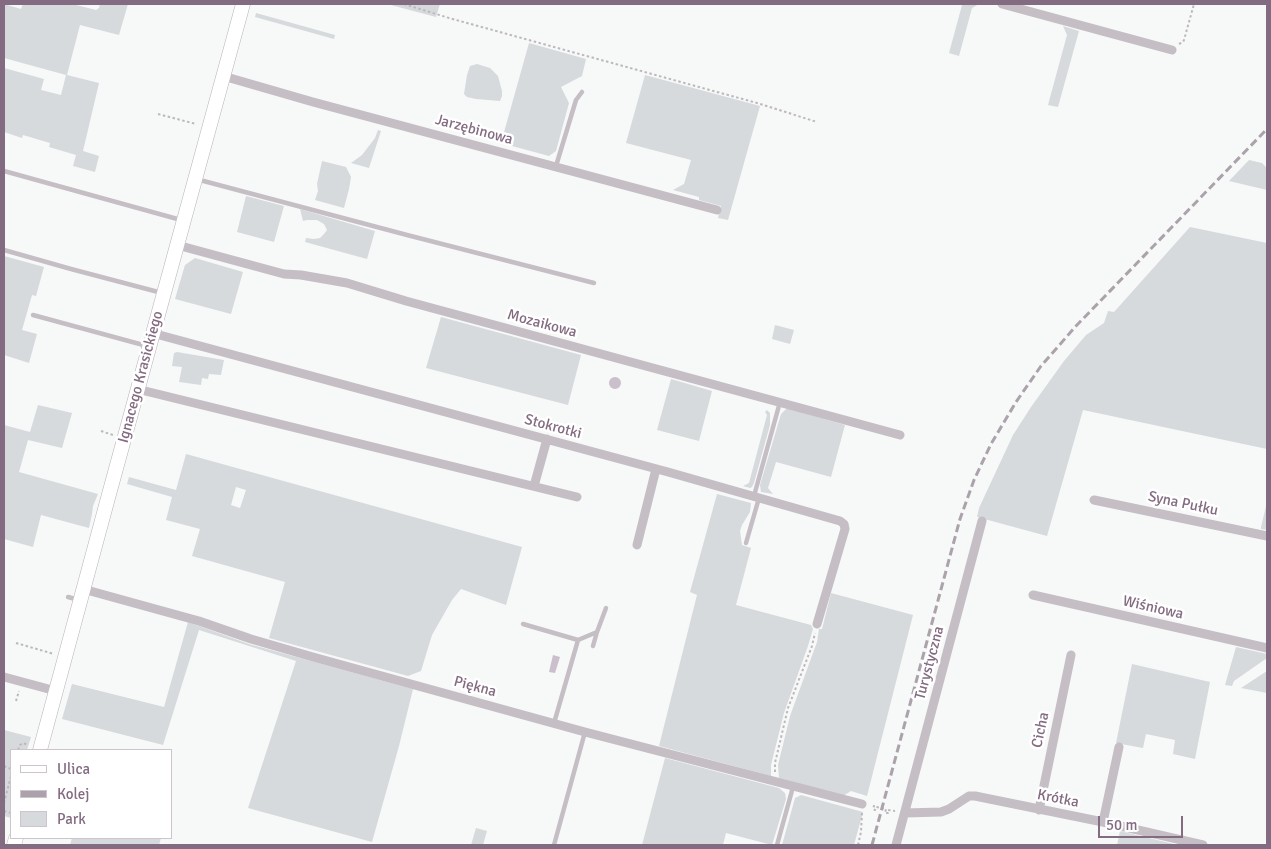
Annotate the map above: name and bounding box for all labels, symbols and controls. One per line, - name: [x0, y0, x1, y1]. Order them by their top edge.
- street label: Jarzębinowa: [433, 111, 515, 149]
- street label: Mozaikowa: [505, 306, 579, 342]
- street label: Ignacego Krasickiego: [115, 309, 167, 445]
- street label: Stokrotki: [522, 411, 584, 443]
- street label: Syna Pułku: [1146, 488, 1220, 520]
- street label: Wiśniowa: [1121, 592, 1185, 624]
- street label: Turystyczna: [912, 624, 948, 702]
- street label: Piękna: [452, 673, 498, 701]
- street label: Cicha: [1028, 711, 1054, 749]
- legend: [10, 749, 172, 839]
- text: Ulica: [57, 760, 90, 778]
- text: Kolej: [57, 785, 89, 803]
- street label: Krótka: [1036, 786, 1080, 812]
- scale bar: [1101, 806, 1186, 838]
- text: Park: [57, 810, 86, 828]
- text: 50 m: [1106, 816, 1137, 834]

